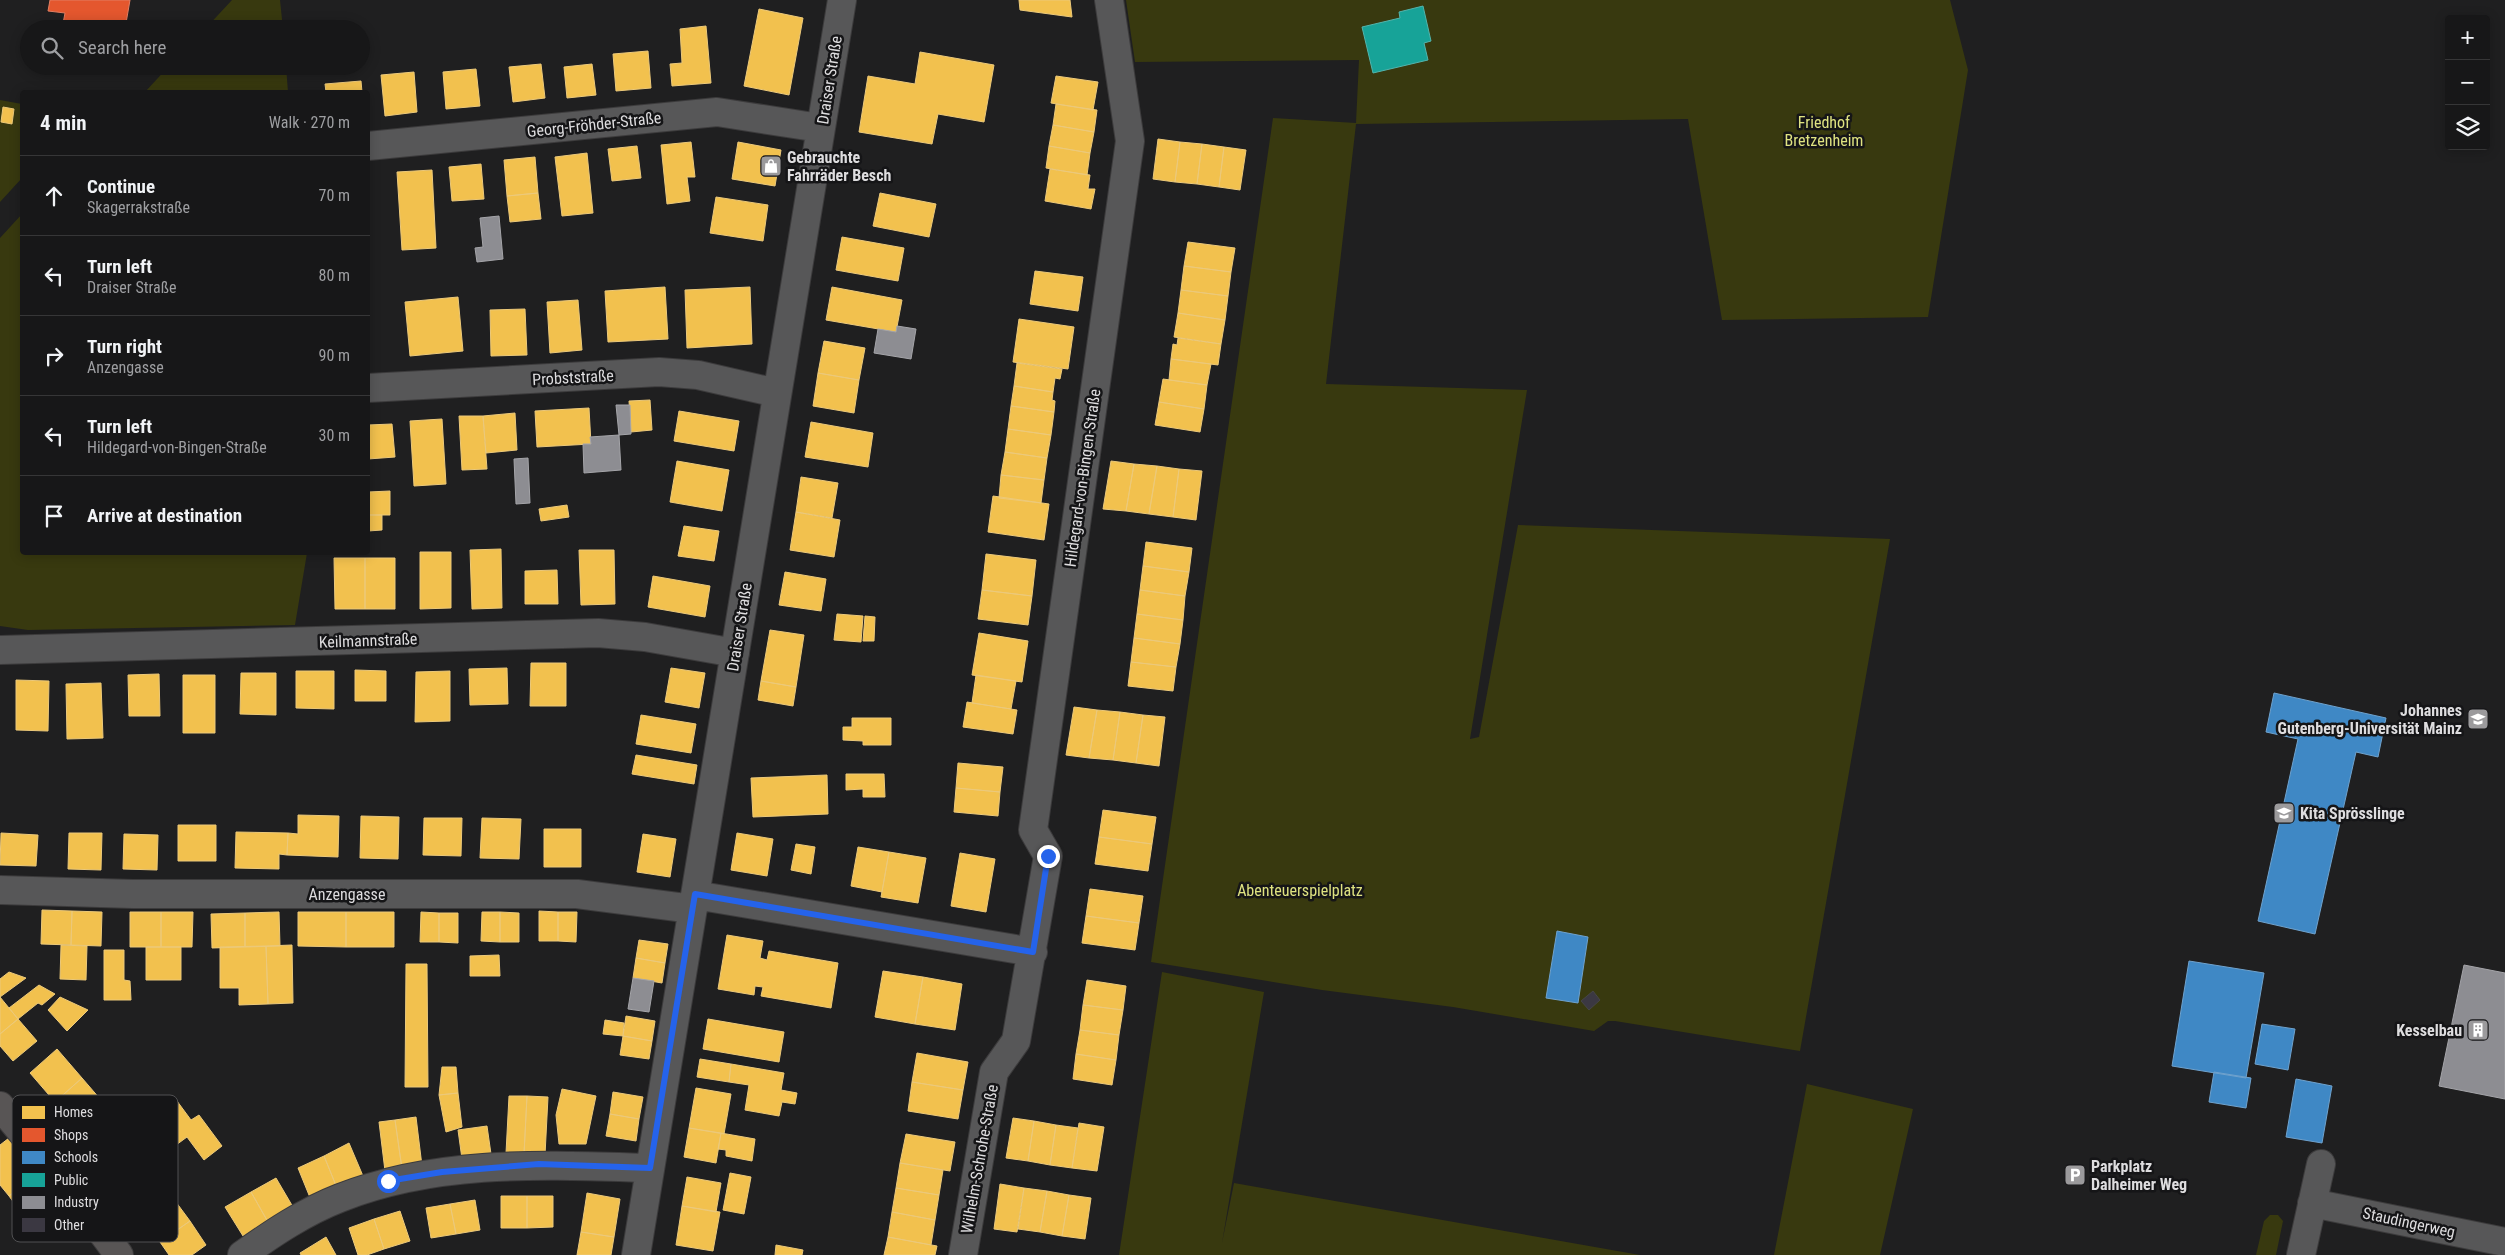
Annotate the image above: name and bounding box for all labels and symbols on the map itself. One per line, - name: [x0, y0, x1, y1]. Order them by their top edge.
- street label: Draiser Straße: [813, 34, 846, 126]
- street label: Georg-Fröhder-Straße: [526, 108, 662, 141]
- park label: Friedhof Bretzenheim: [1785, 113, 1863, 150]
- place label: Gebrauchte Fahrräder Besch: [787, 148, 891, 185]
- shop icon: Gebrauchte Fahrräder Besch: [759, 154, 783, 178]
- street label: Probststraße: [532, 366, 614, 389]
- street label: Hildegard-von-Bingen-Straße: [1061, 388, 1104, 568]
- street label: Draiser Straße: [723, 581, 756, 673]
- street label: Keilmannstraße: [318, 629, 418, 652]
- place label: Johannes Gutenberg-Universität Mainz: [2278, 701, 2462, 738]
- school or university icon: Johannes Gutenberg-Universität Mainz: [2466, 707, 2490, 731]
- school or university icon: Kita Sprösslinge: [2272, 801, 2296, 825]
- place label: Kita Sprösslinge: [2300, 804, 2405, 823]
- route end: [1037, 845, 1060, 868]
- park label: Abenteuerspielplatz: [1237, 881, 1363, 900]
- street label: Anzengasse: [309, 885, 385, 904]
- building icon: Kesselbau: [2466, 1018, 2490, 1042]
- place label: Kesselbau: [2396, 1021, 2462, 1040]
- street label: Wilhelm-Schrohe-Straße: [957, 1083, 1002, 1235]
- legend: [12, 1095, 178, 1242]
- text: Homes: [54, 1104, 93, 1120]
- text: Shops: [54, 1127, 88, 1143]
- text: Schools: [54, 1149, 98, 1165]
- place label: Parkplatz Dalheimer Weg: [2091, 1157, 2187, 1194]
- parking icon: Parkplatz Dalheimer Weg: [2063, 1163, 2087, 1187]
- route start: [377, 1170, 400, 1193]
- text: Public: [54, 1172, 88, 1188]
- text: Industry: [54, 1194, 99, 1210]
- street label: Staudingerweg: [2361, 1203, 2457, 1242]
- text: Other: [54, 1217, 84, 1233]

